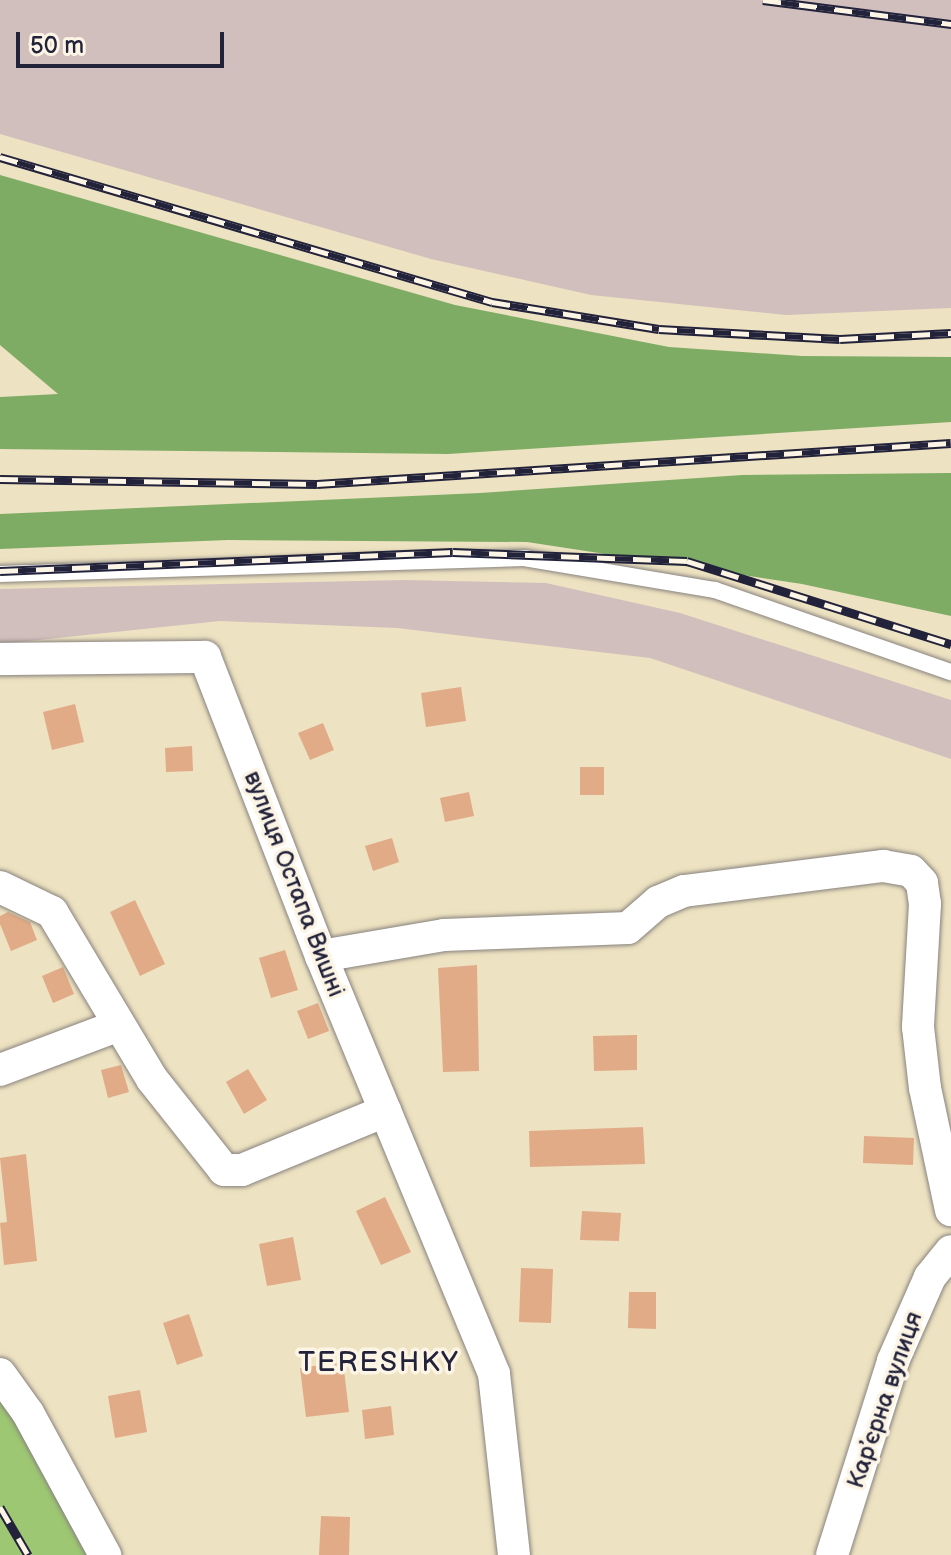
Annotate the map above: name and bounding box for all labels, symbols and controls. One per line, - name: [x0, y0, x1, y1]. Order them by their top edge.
- scale bar: [20, 16, 228, 66]
- text: 50 m: [30, 31, 84, 60]
- street label: вулиця Остапа Вишні: [238, 767, 350, 1001]
- street label: Карʼєрна вулиця: [841, 1308, 929, 1492]
- district label: TERESHKY: [298, 1346, 460, 1380]

